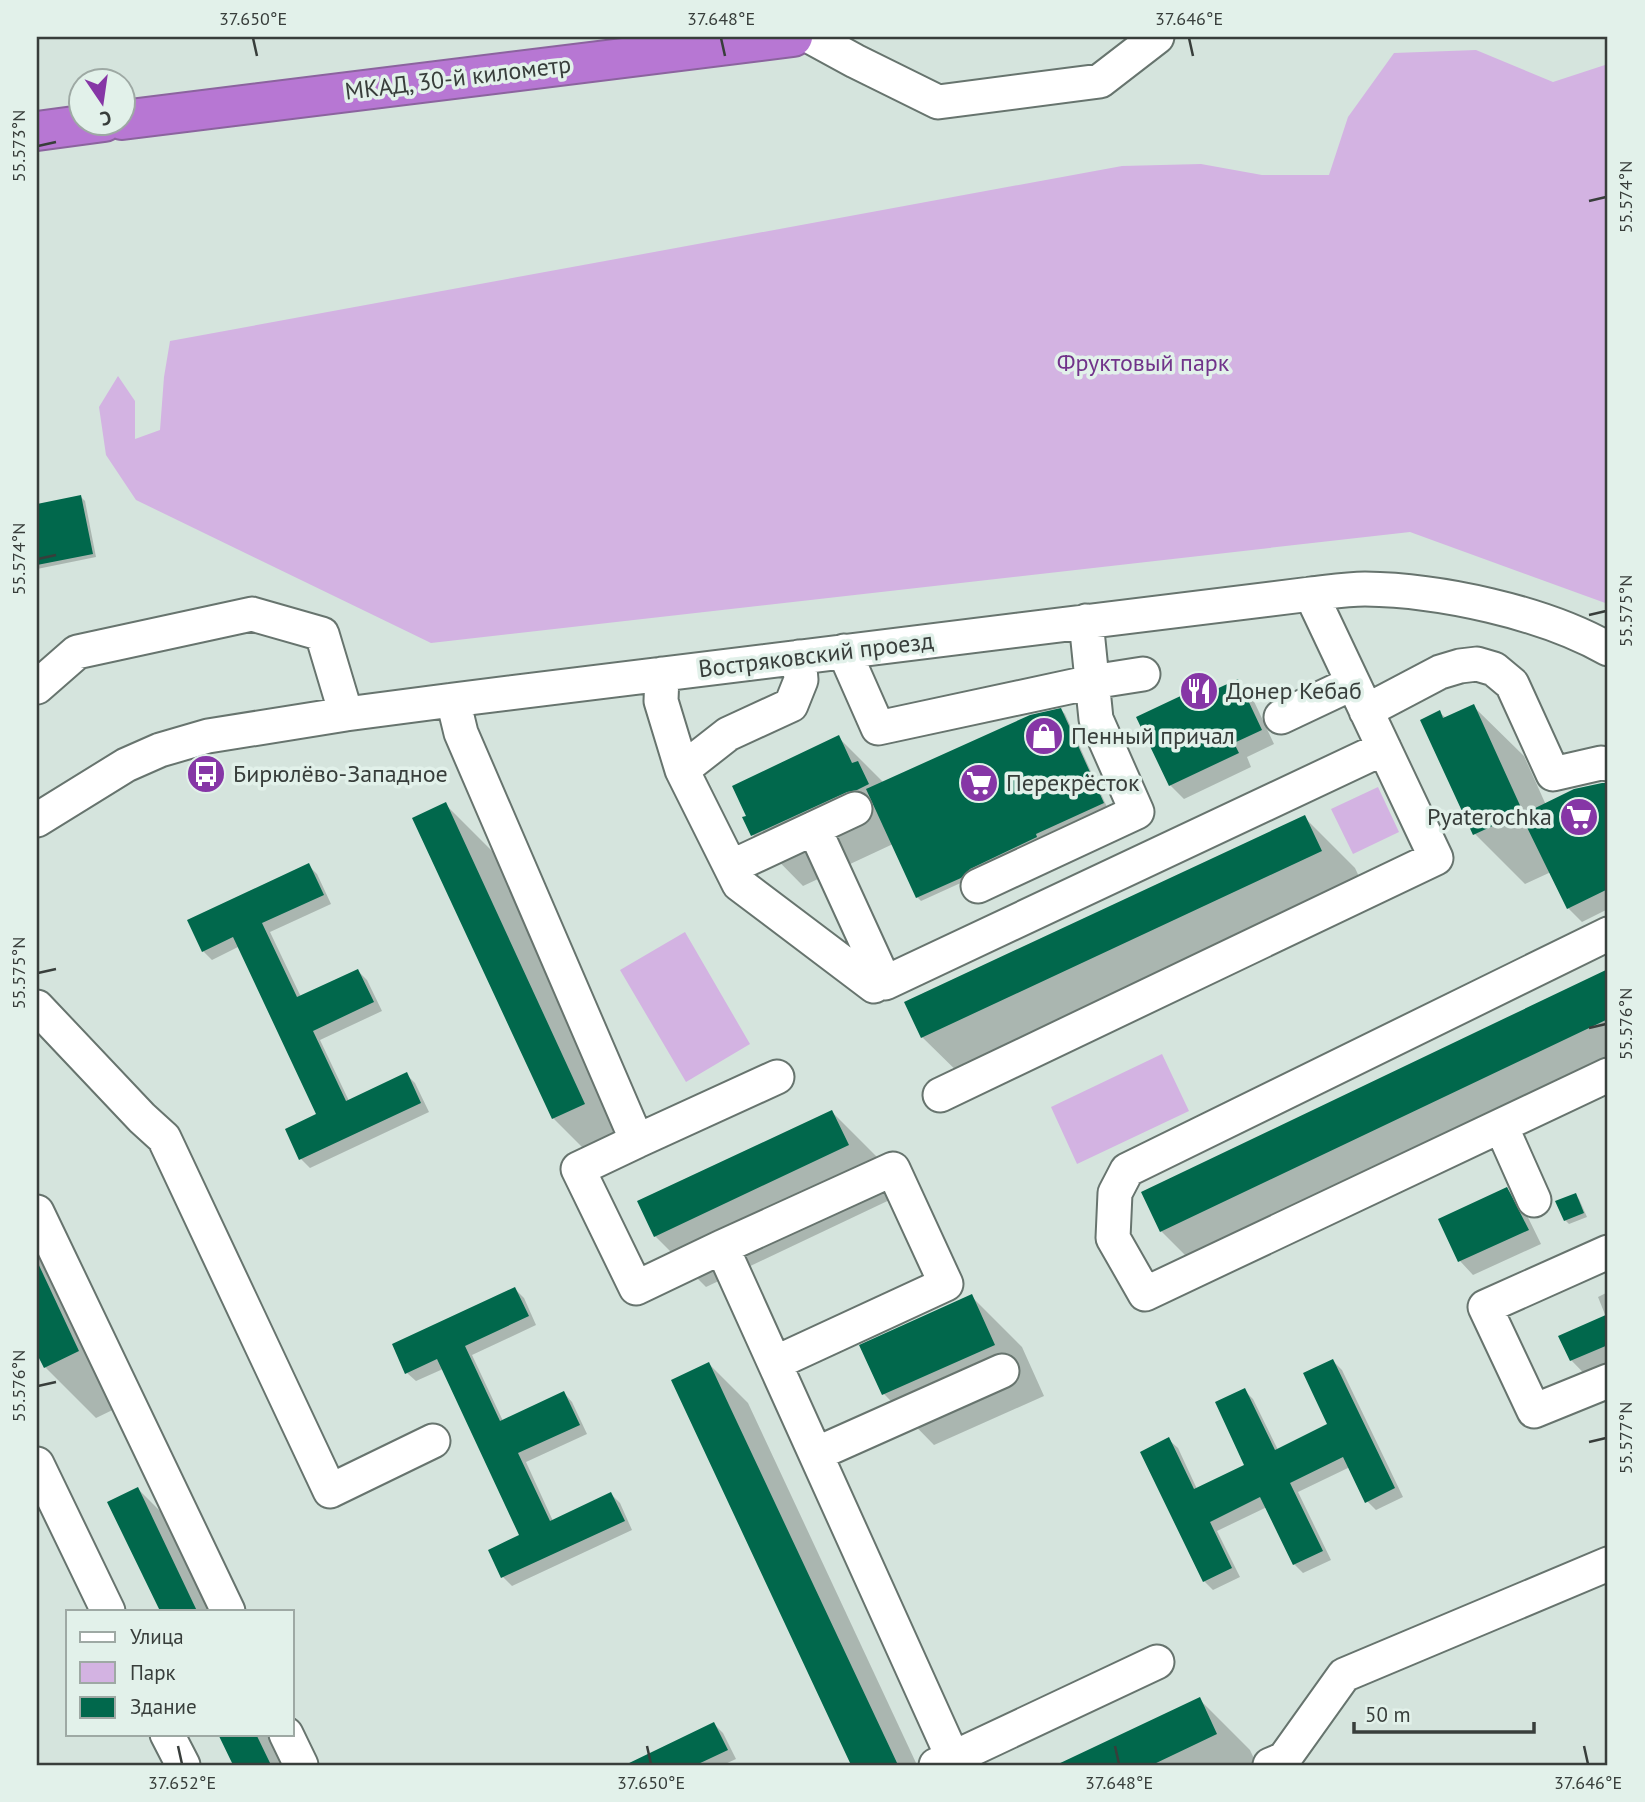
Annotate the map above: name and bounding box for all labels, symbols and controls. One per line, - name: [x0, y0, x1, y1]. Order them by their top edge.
- text: 37.650°E: [219, 7, 287, 30]
- text: 37.648°E: [687, 7, 755, 30]
- text: 37.646°E: [1155, 7, 1223, 30]
- street label: МКАД, 30-й километр: [343, 48, 573, 107]
- north arrow: [66, 66, 136, 136]
- text: С: [98, 106, 114, 132]
- text: 55.573°N: [7, 110, 30, 182]
- text: 55.574°N: [1614, 161, 1637, 233]
- park label: Фруктовый парк: [1057, 347, 1230, 378]
- text: 55.574°N: [7, 523, 30, 595]
- text: 55.575°N: [1614, 575, 1637, 647]
- street label: Востряковский проезд: [697, 625, 935, 684]
- restaurant icon: Донер Кебаб: [1178, 670, 1220, 712]
- place label: Донер Кебаб: [1226, 675, 1362, 706]
- shop icon: Пенный причал: [1023, 715, 1065, 757]
- place label: Пенный причал: [1071, 720, 1235, 751]
- bus stop icon: Бирюлёво-Западное: [185, 753, 227, 795]
- place label: Бирюлёво-Западное: [233, 758, 448, 789]
- supermarket icon: Перекрёсток: [958, 762, 1000, 804]
- place label: Перекрёсток: [1006, 767, 1140, 798]
- supermarket icon: Pyaterochka: [1558, 796, 1600, 838]
- place label: Pyaterochka: [1427, 801, 1552, 832]
- text: 55.575°N: [7, 937, 30, 1009]
- text: 55.576°N: [1614, 988, 1637, 1060]
- text: 55.576°N: [7, 1350, 30, 1422]
- text: 55.577°N: [1614, 1402, 1637, 1474]
- legend: [66, 1610, 294, 1736]
- text: Улица: [130, 1623, 184, 1650]
- text: Парк: [130, 1659, 176, 1686]
- scale bar: [1354, 1690, 1535, 1734]
- text: Здание: [130, 1693, 197, 1720]
- text: 50 m: [1365, 1701, 1411, 1728]
- text: 37.652°E: [148, 1771, 216, 1794]
- text: 37.650°E: [617, 1771, 685, 1794]
- text: 37.648°E: [1085, 1771, 1153, 1794]
- text: 37.646°E: [1554, 1771, 1622, 1794]

